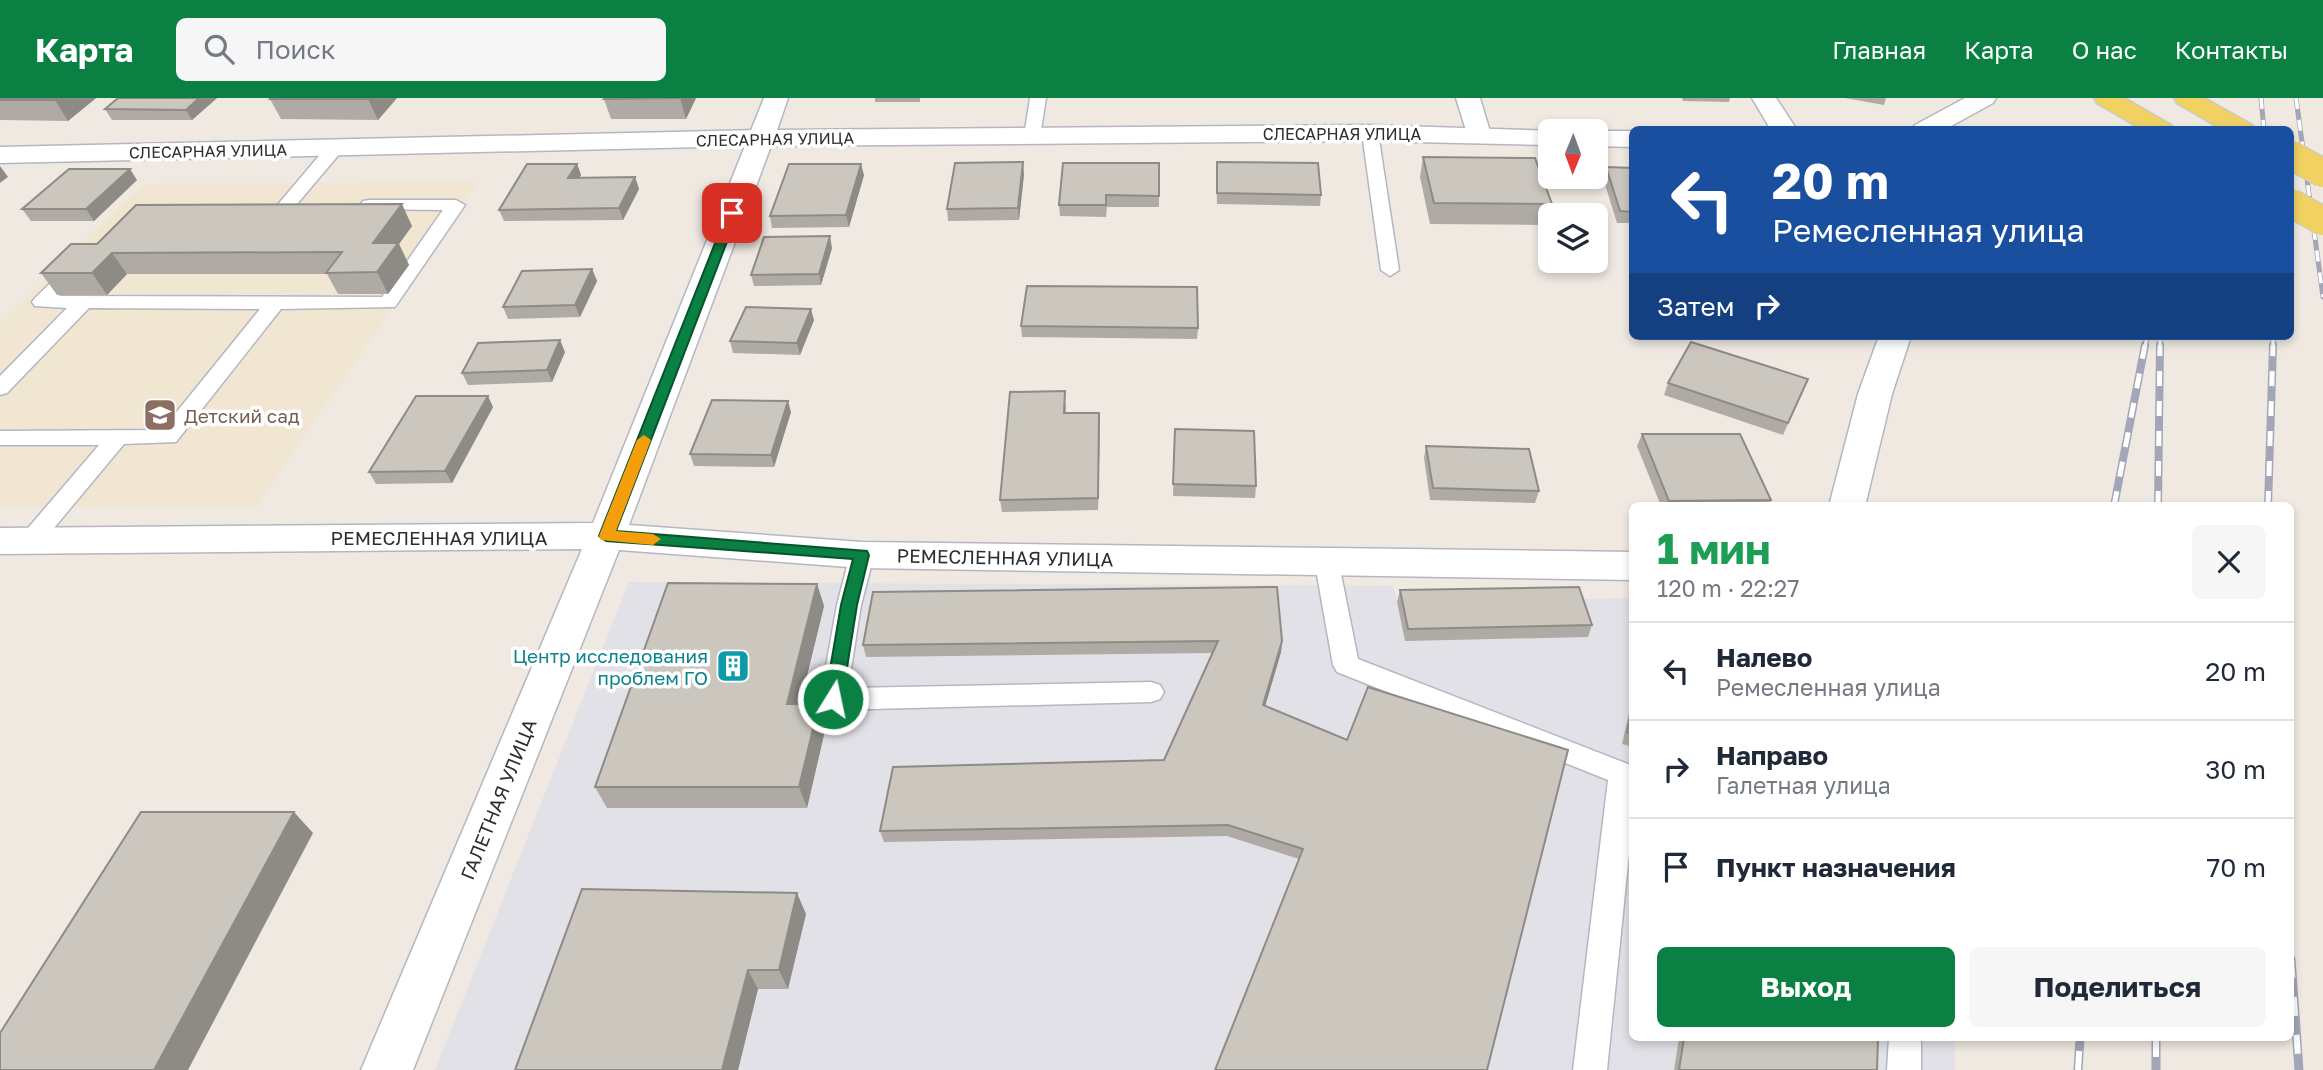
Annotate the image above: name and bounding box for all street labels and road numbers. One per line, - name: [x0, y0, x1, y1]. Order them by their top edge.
- street label: СЛЕСАРНАЯ УЛИЦА: [1263, 124, 1421, 144]
- street label: СЛЕСАРНАЯ УЛИЦА: [696, 128, 855, 150]
- street label: СЛЕСАРНАЯ УЛИЦА: [129, 140, 288, 162]
- street label: РЕМЕСЛЕННАЯ УЛИЦА: [331, 526, 548, 549]
- street label: РЕМЕСЛЕННАЯ УЛИЦА: [896, 544, 1114, 570]
- street label: ГАЛЕТНАЯ УЛИЦА: [455, 715, 541, 883]

